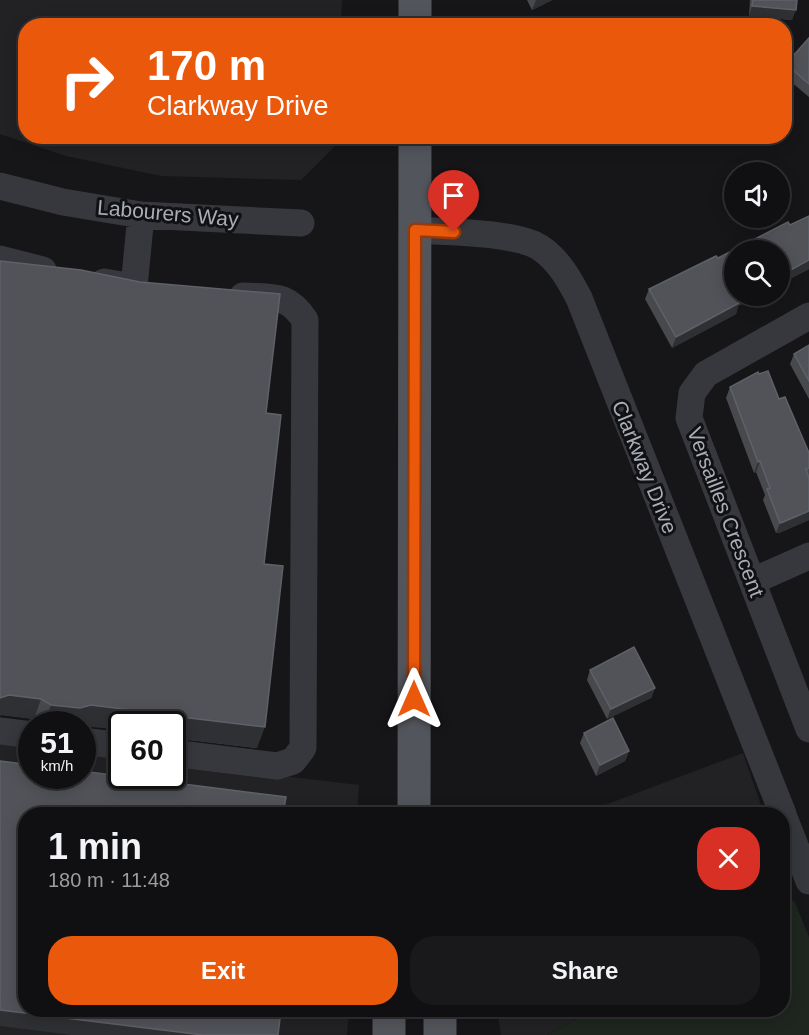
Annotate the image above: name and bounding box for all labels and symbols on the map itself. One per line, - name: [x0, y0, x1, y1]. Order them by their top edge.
- pin: [428, 170, 479, 232]
- street label: Labourers Way: [96, 195, 240, 231]
- street label: Clarkway Drive: [608, 397, 682, 537]
- street label: Versailles Crescent: [683, 424, 769, 600]
- position arrow: [382, 667, 446, 731]
- speed limit sign: 60: [108, 711, 186, 789]

